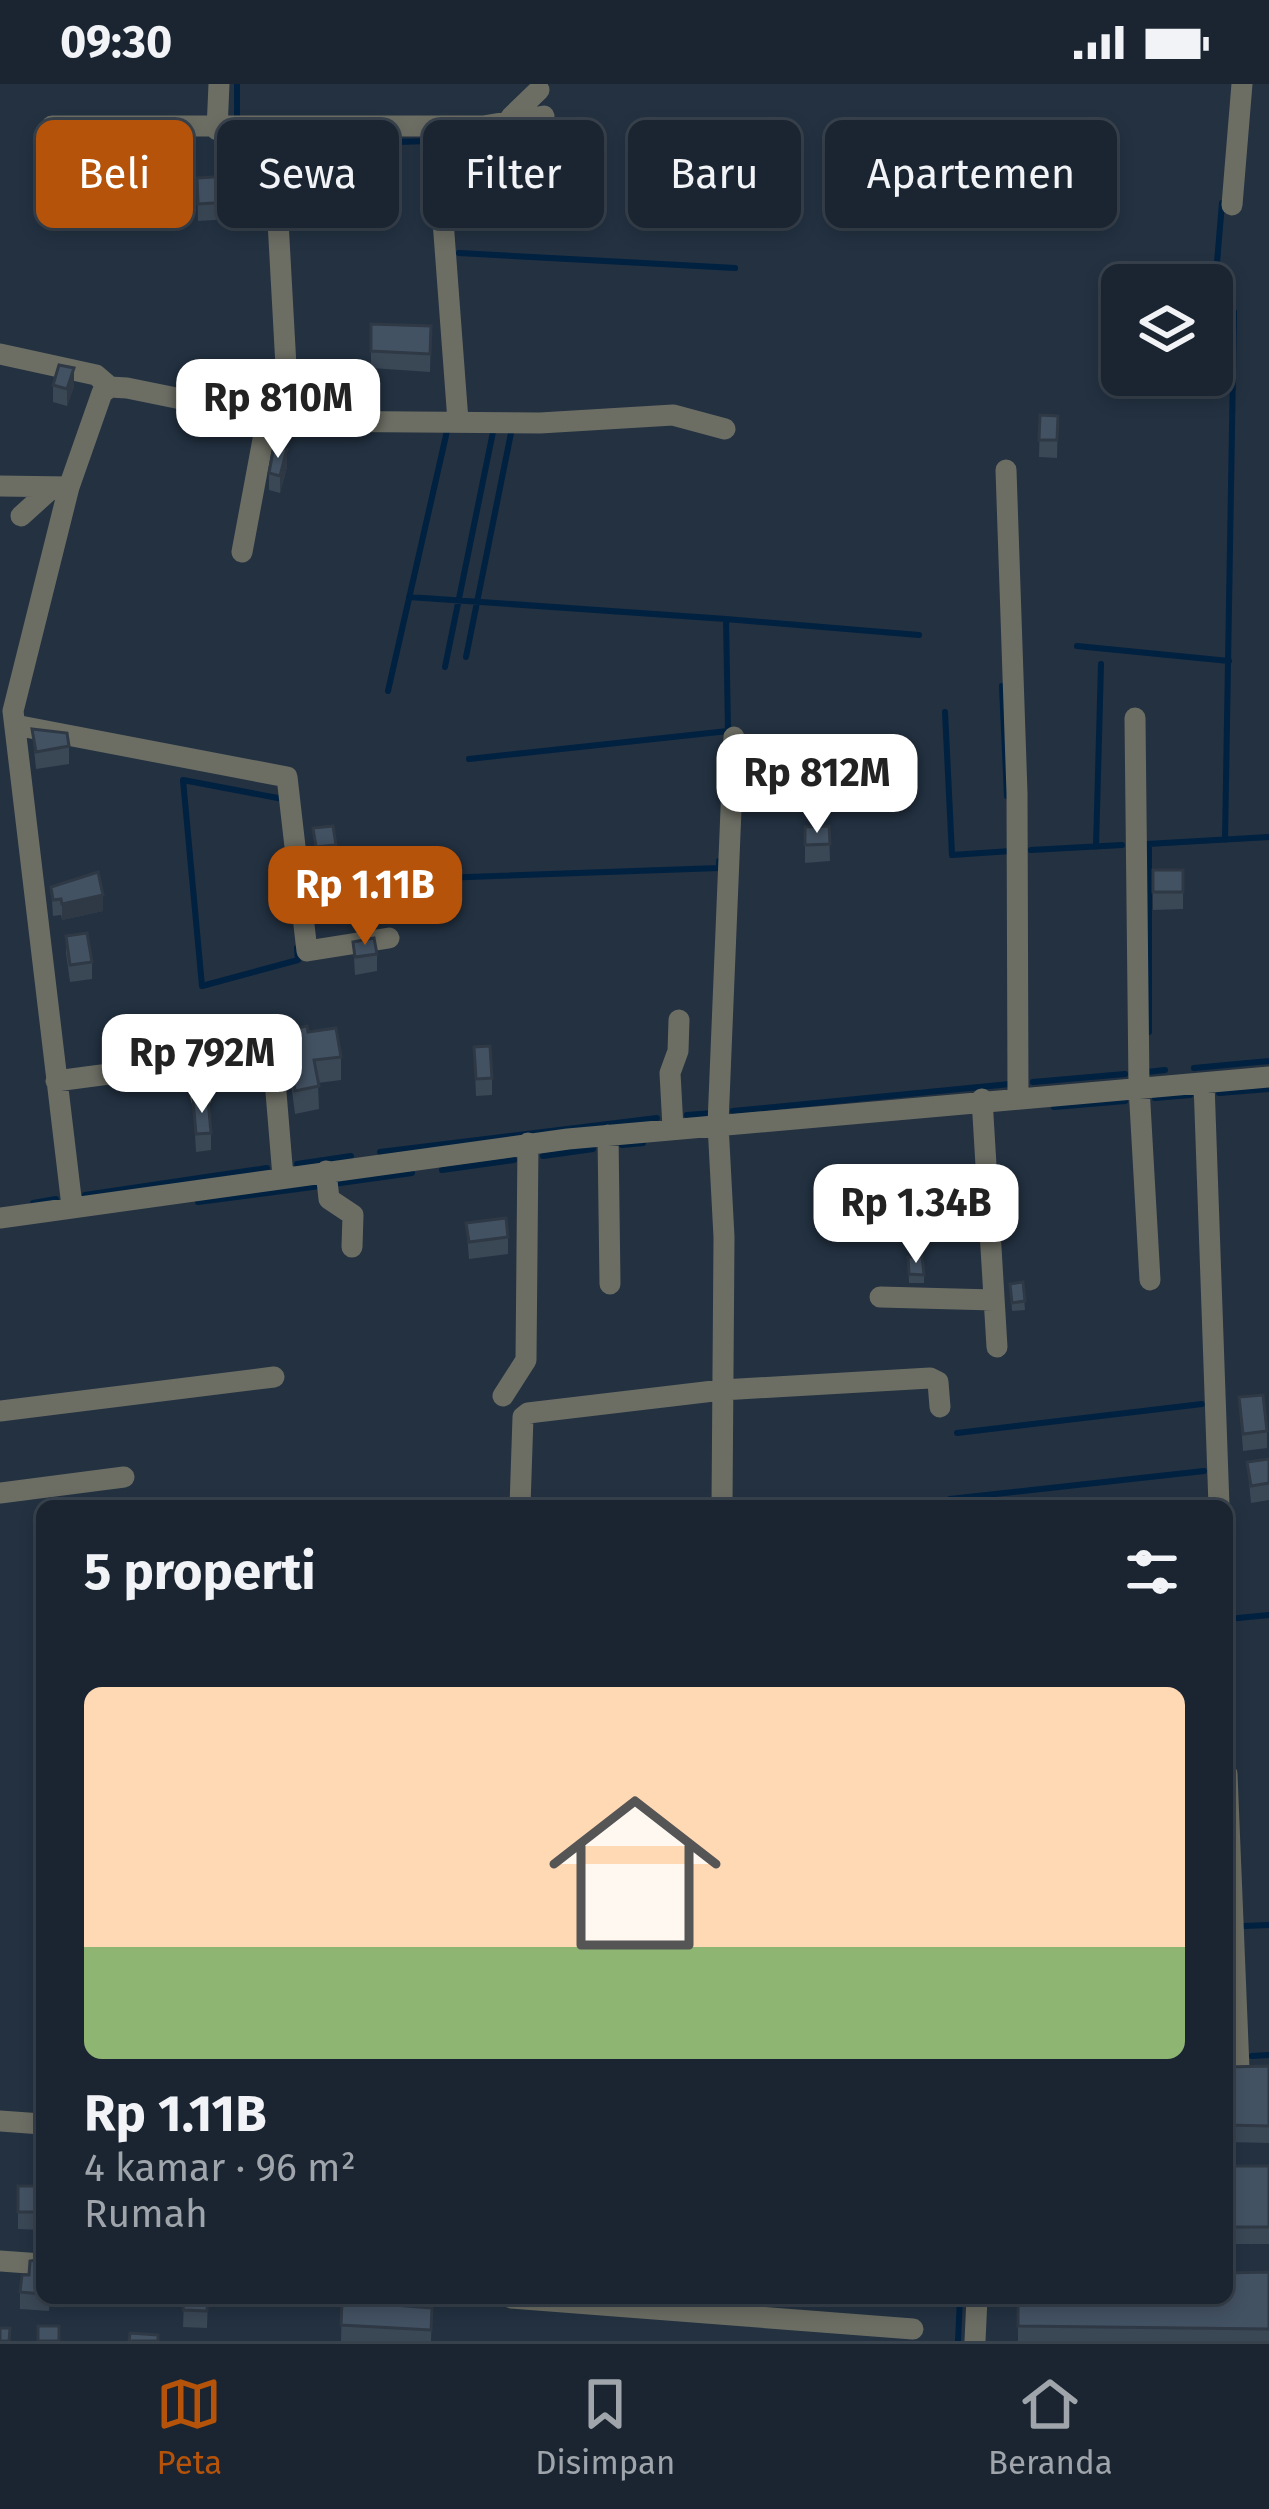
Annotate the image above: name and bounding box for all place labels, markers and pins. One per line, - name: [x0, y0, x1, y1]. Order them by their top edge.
- pin: Rp 810M: [167, 359, 389, 461]
- pin: Rp 812M: [706, 734, 928, 836]
- pin: Rp 1.11B: [241, 846, 489, 948]
- pin: Rp 792M: [91, 1014, 313, 1116]
- pin: Rp 1.34B: [792, 1164, 1040, 1266]

